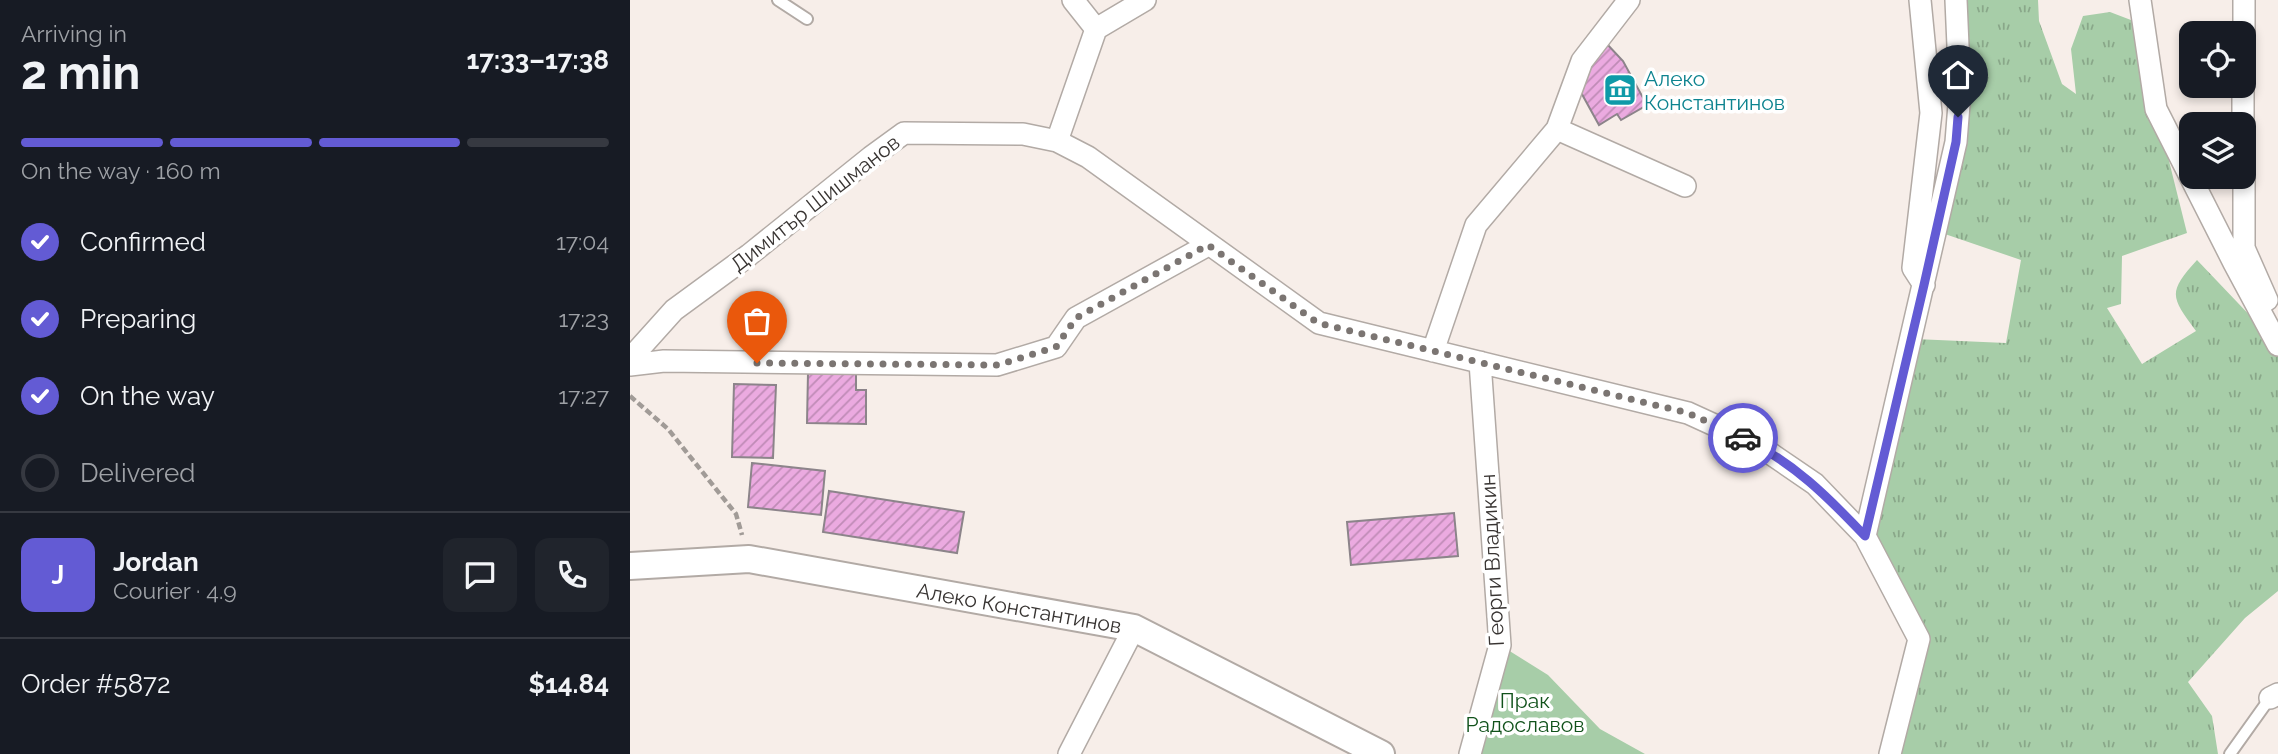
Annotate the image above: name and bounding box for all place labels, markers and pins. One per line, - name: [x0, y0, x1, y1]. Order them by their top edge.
- pin: [1928, 45, 1988, 117]
- place label: Алеко Константинов: [1644, 66, 1785, 115]
- museum icon: Алеко Константинов: [1601, 71, 1639, 109]
- pin: [727, 291, 787, 363]

